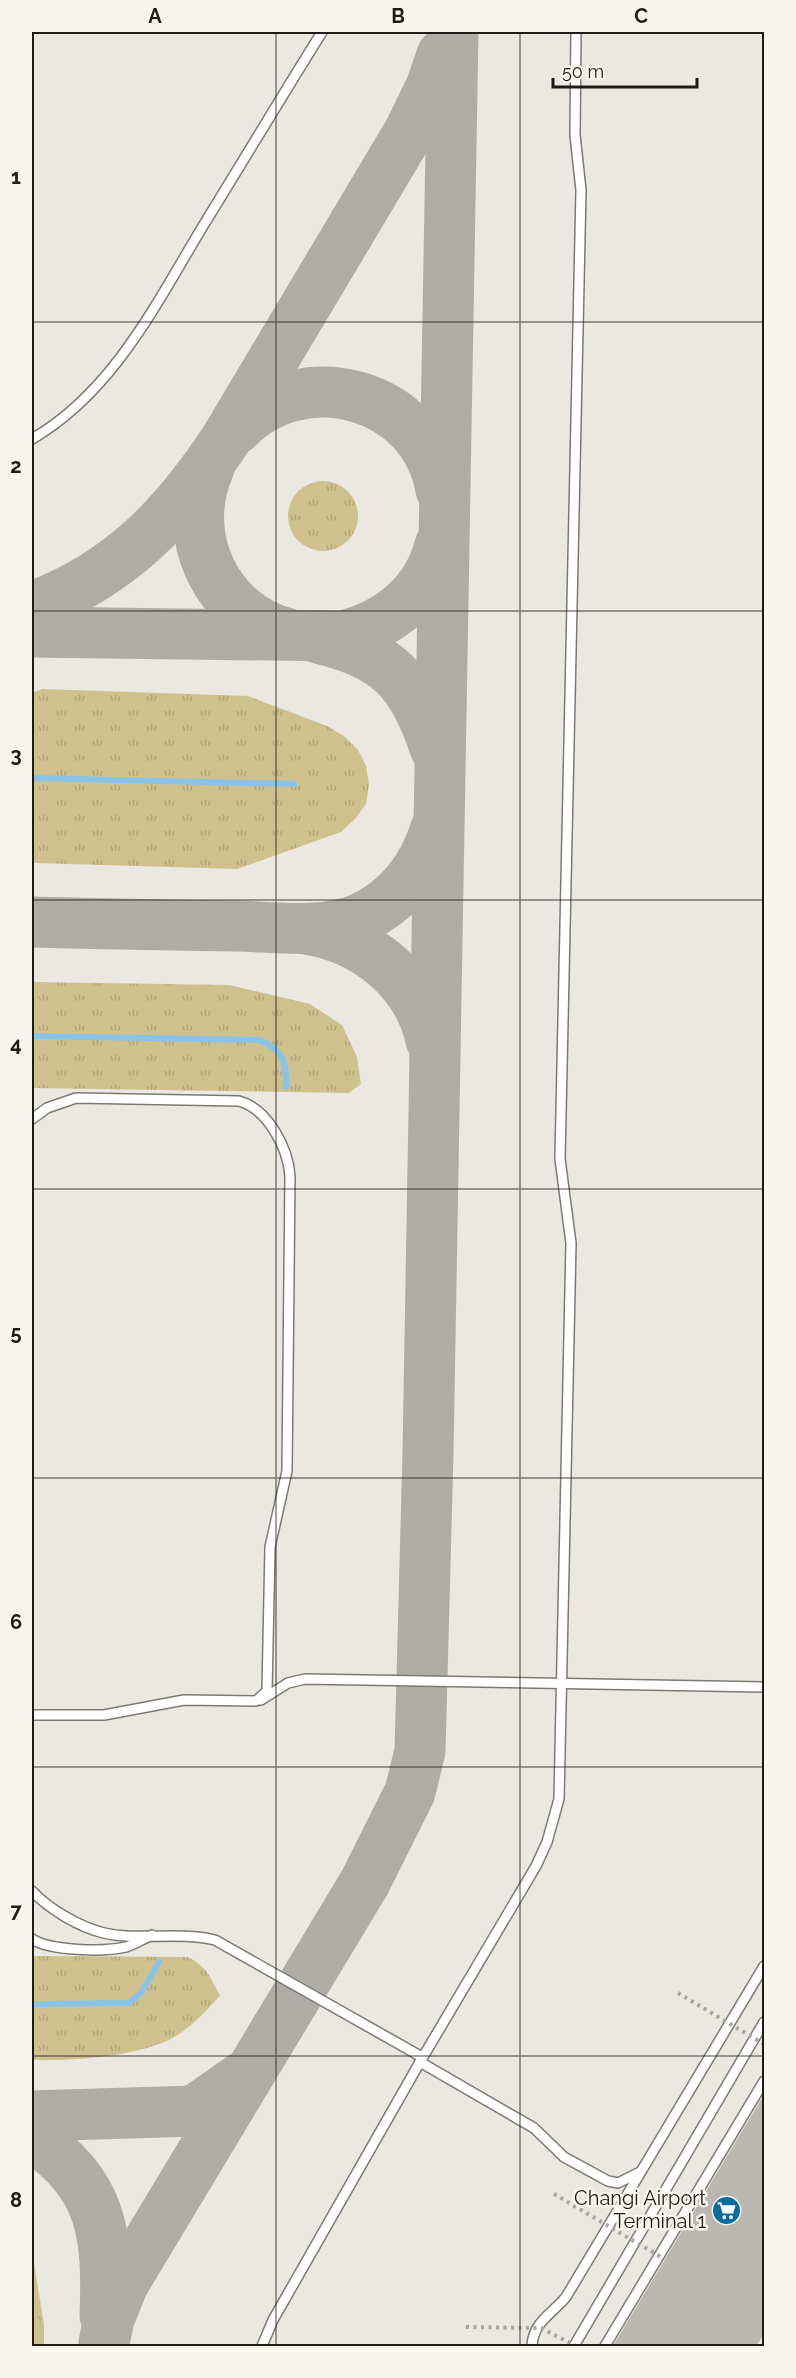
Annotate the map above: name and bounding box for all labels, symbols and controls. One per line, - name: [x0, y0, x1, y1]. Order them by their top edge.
- text: A: [148, 4, 162, 28]
- text: B: [391, 4, 405, 28]
- text: C: [634, 4, 648, 28]
- scale bar: [553, 51, 697, 89]
- text: 50 m: [562, 61, 604, 82]
- text: 1: [11, 165, 21, 189]
- text: 2: [10, 454, 22, 478]
- text: 3: [10, 743, 22, 767]
- text: 4: [10, 1032, 22, 1056]
- text: 5: [10, 1321, 22, 1345]
- text: 6: [10, 1610, 22, 1634]
- text: 7: [10, 1899, 22, 1923]
- place label: Changi Airport Terminal 1: [574, 2186, 706, 2233]
- text: 8: [10, 2188, 22, 2212]
- supermarket icon: Changi Airport Terminal 1: [711, 2194, 743, 2226]

